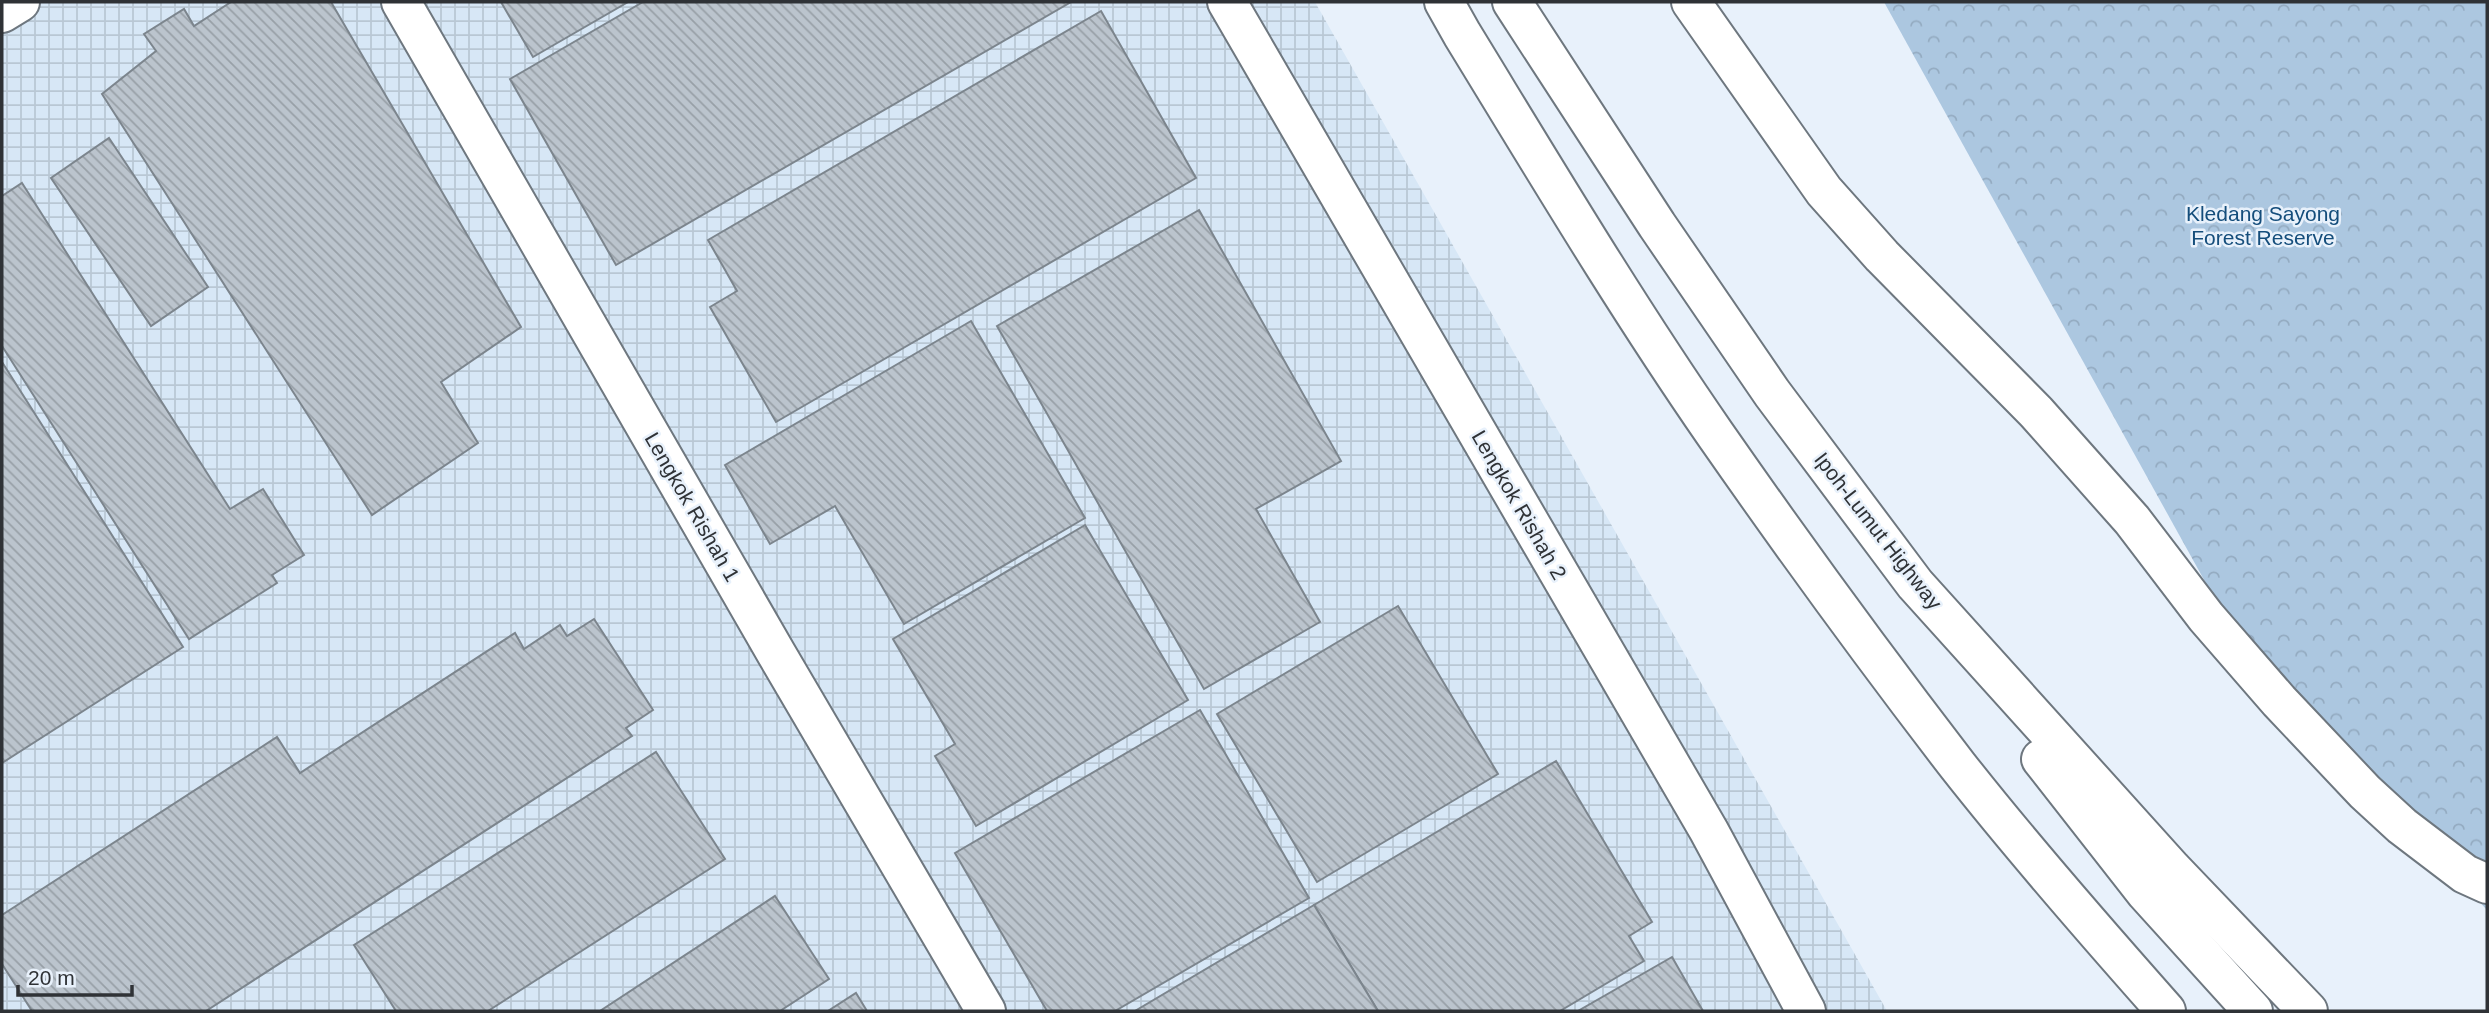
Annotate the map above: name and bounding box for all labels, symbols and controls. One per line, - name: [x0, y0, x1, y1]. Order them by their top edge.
- park label: Kledang Sayong Forest Reserve: [2186, 202, 2340, 249]
- street label: Lengkok Rishah 2: [1467, 426, 1571, 583]
- street label: Lengkok Rishah 1: [640, 428, 744, 585]
- street label: Ipoh-Lumut Highway: [1810, 448, 1947, 614]
- scale bar: [18, 954, 131, 998]
- text: 20 m: [28, 966, 75, 989]

